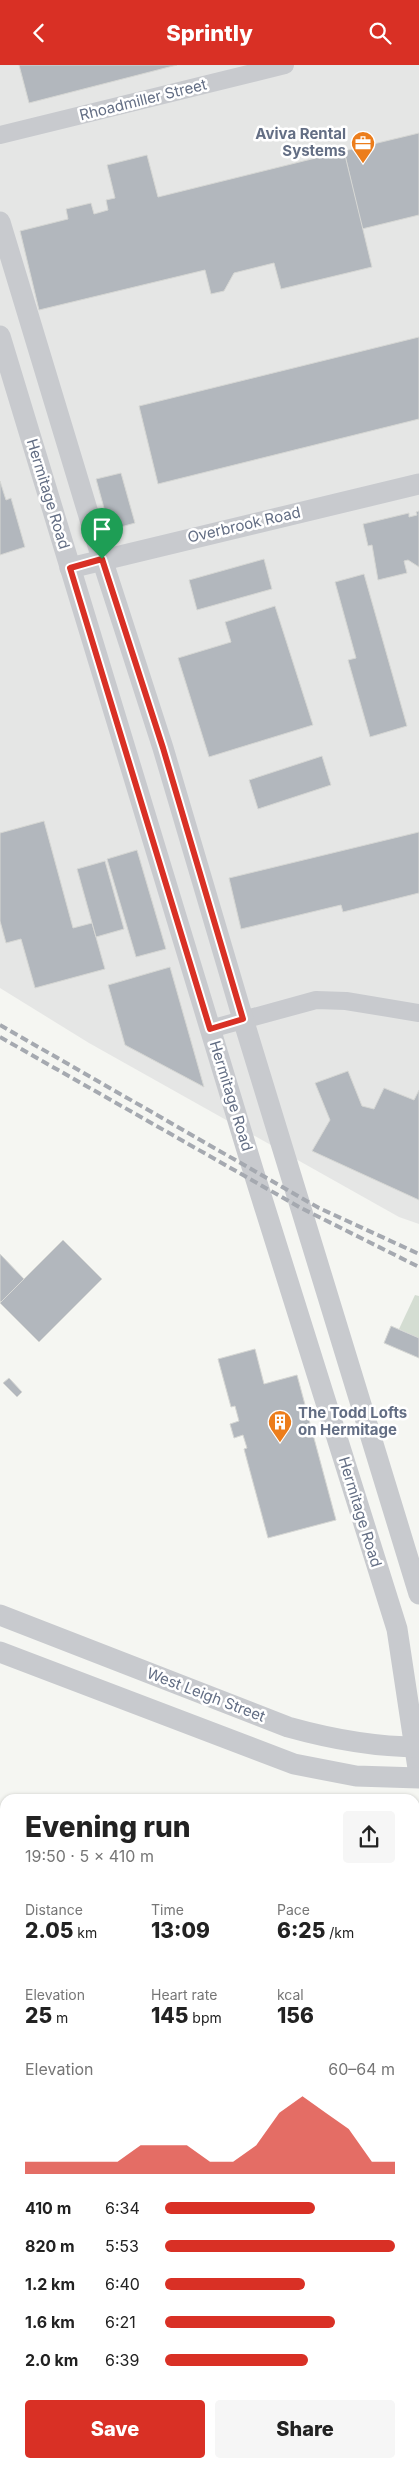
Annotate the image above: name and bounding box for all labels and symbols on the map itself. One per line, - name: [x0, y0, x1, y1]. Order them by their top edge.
- street label: Rhoadmiller Street: [77, 75, 208, 124]
- place label: Aviva Rental Systems: [255, 124, 346, 160]
- office icon: Aviva Rental Systems: [350, 130, 376, 164]
- street label: Hermitage Road: [23, 436, 74, 551]
- street label: Overbrook Road: [186, 502, 302, 547]
- pin: [81, 508, 123, 559]
- street label: Hermitage Road: [206, 1038, 257, 1153]
- place label: The Todd Lofts on Hermitage: [298, 1403, 407, 1439]
- building icon: The Todd Lofts on Hermitage: [267, 1409, 293, 1443]
- street label: Hermitage Road: [335, 1454, 386, 1569]
- street label: West Leigh Street: [144, 1663, 268, 1726]

